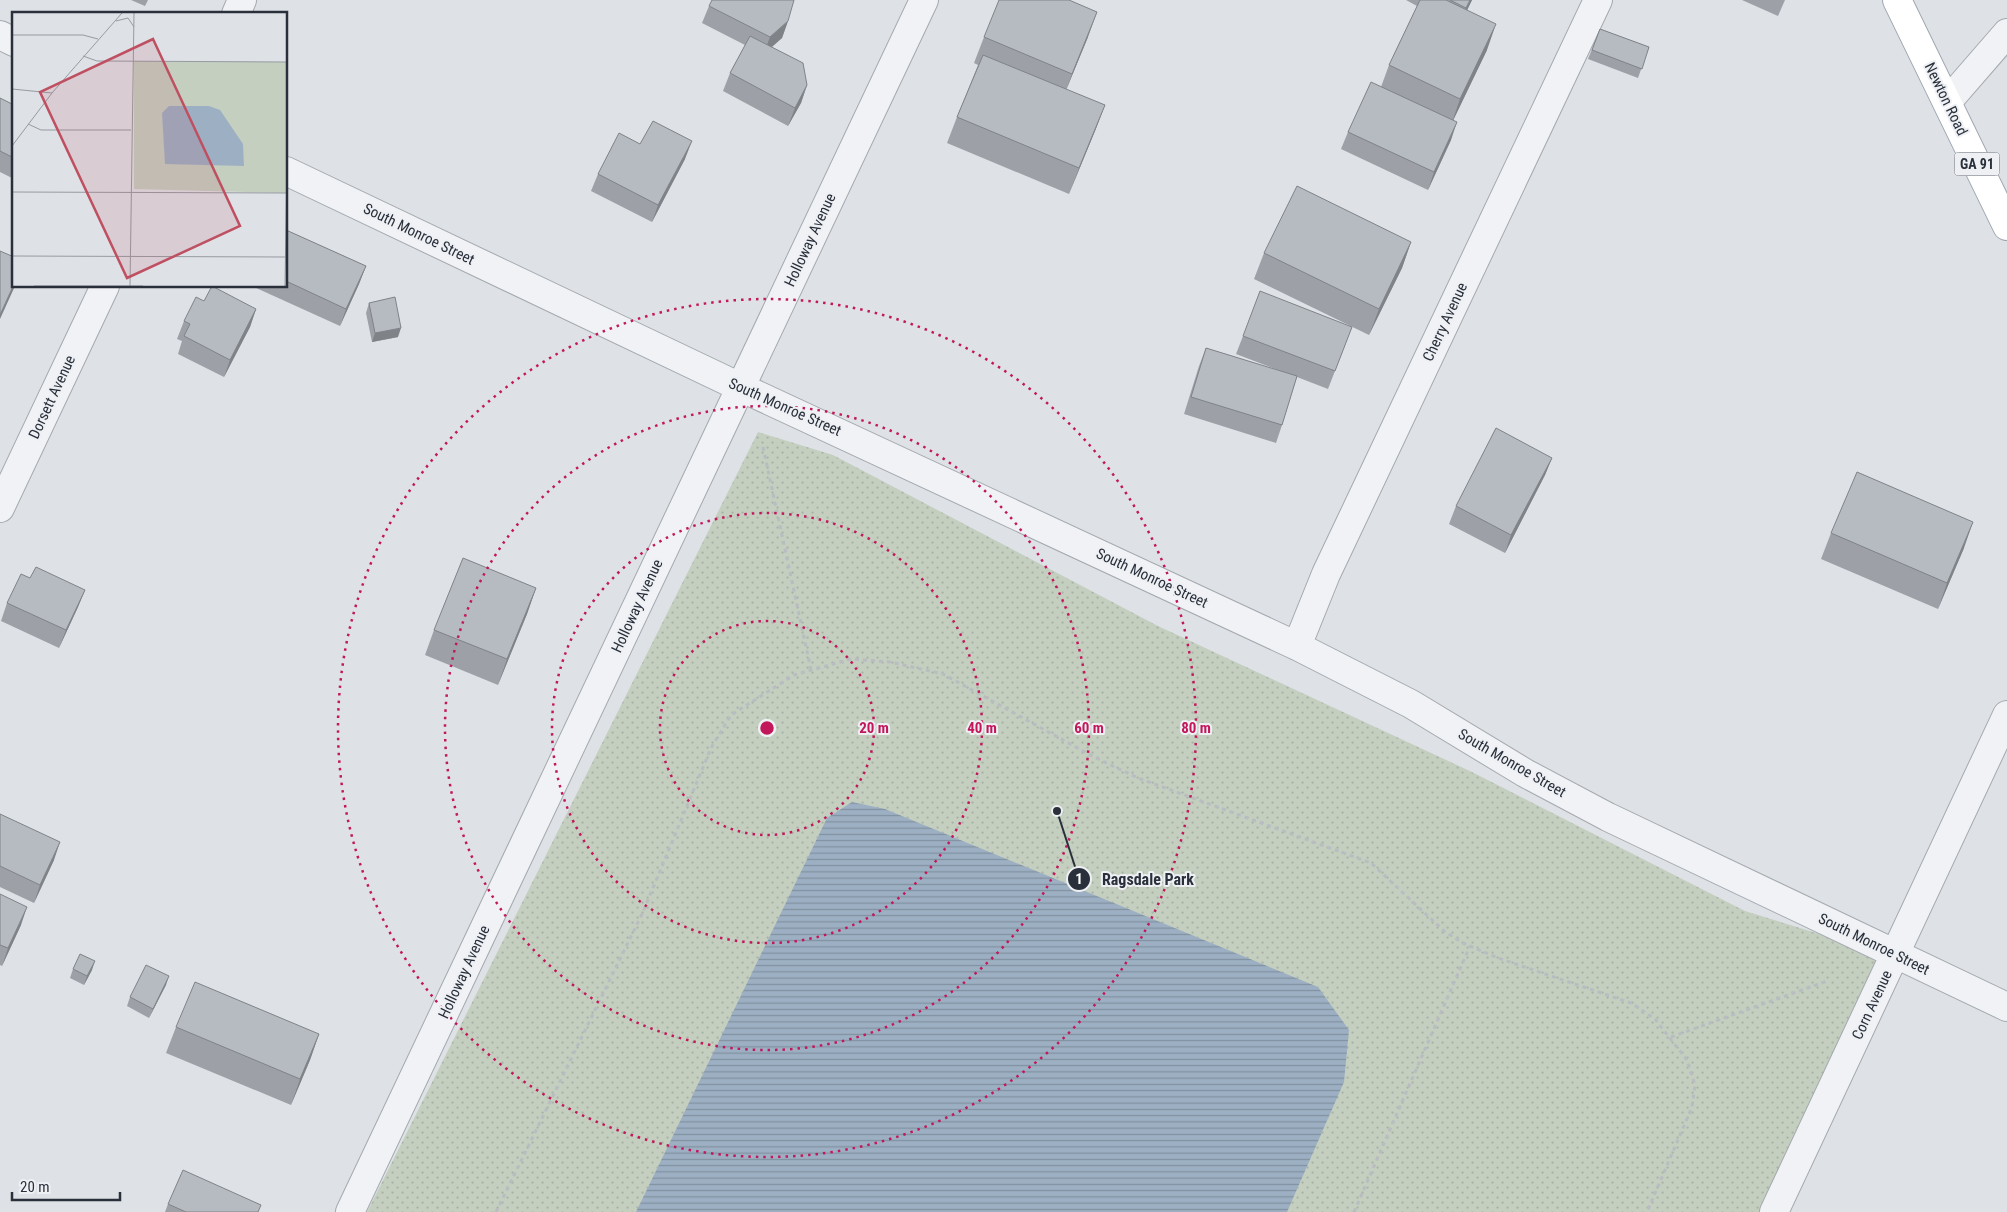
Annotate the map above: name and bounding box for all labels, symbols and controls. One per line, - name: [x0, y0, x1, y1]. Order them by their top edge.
- inset map: [12, 12, 288, 288]
- street label: Newton Road: [1921, 60, 1971, 138]
- road number: GA 91: [1954, 152, 2000, 175]
- street label: Holloway Avenue: [781, 190, 839, 290]
- street label: South Monroe Street: [361, 199, 477, 269]
- street label: Cherry Avenue: [1419, 280, 1471, 364]
- street label: Dorsett Avenue: [25, 352, 79, 442]
- street label: South Monroe Street: [726, 374, 844, 440]
- street label: South Monroe Street: [1093, 544, 1211, 612]
- street label: Holloway Avenue: [608, 556, 666, 656]
- centre of rings: [758, 719, 776, 737]
- text: 20 m: [859, 719, 889, 737]
- text: 40 m: [967, 719, 997, 737]
- text: 60 m: [1074, 719, 1104, 737]
- text: 80 m: [1181, 719, 1211, 737]
- street label: South Monroe Street: [1455, 725, 1569, 801]
- callout: Ragsdale Park: [1067, 864, 1204, 895]
- text: 1: [1075, 870, 1083, 888]
- text: Ragsdale Park: [1102, 870, 1194, 889]
- street label: South Monroe Street: [1816, 909, 1932, 979]
- street label: Holloway Avenue: [435, 922, 493, 1022]
- street label: Corn Avenue: [1848, 967, 1896, 1043]
- scale bar: [12, 1170, 120, 1202]
- text: 20 m: [20, 1178, 50, 1196]

